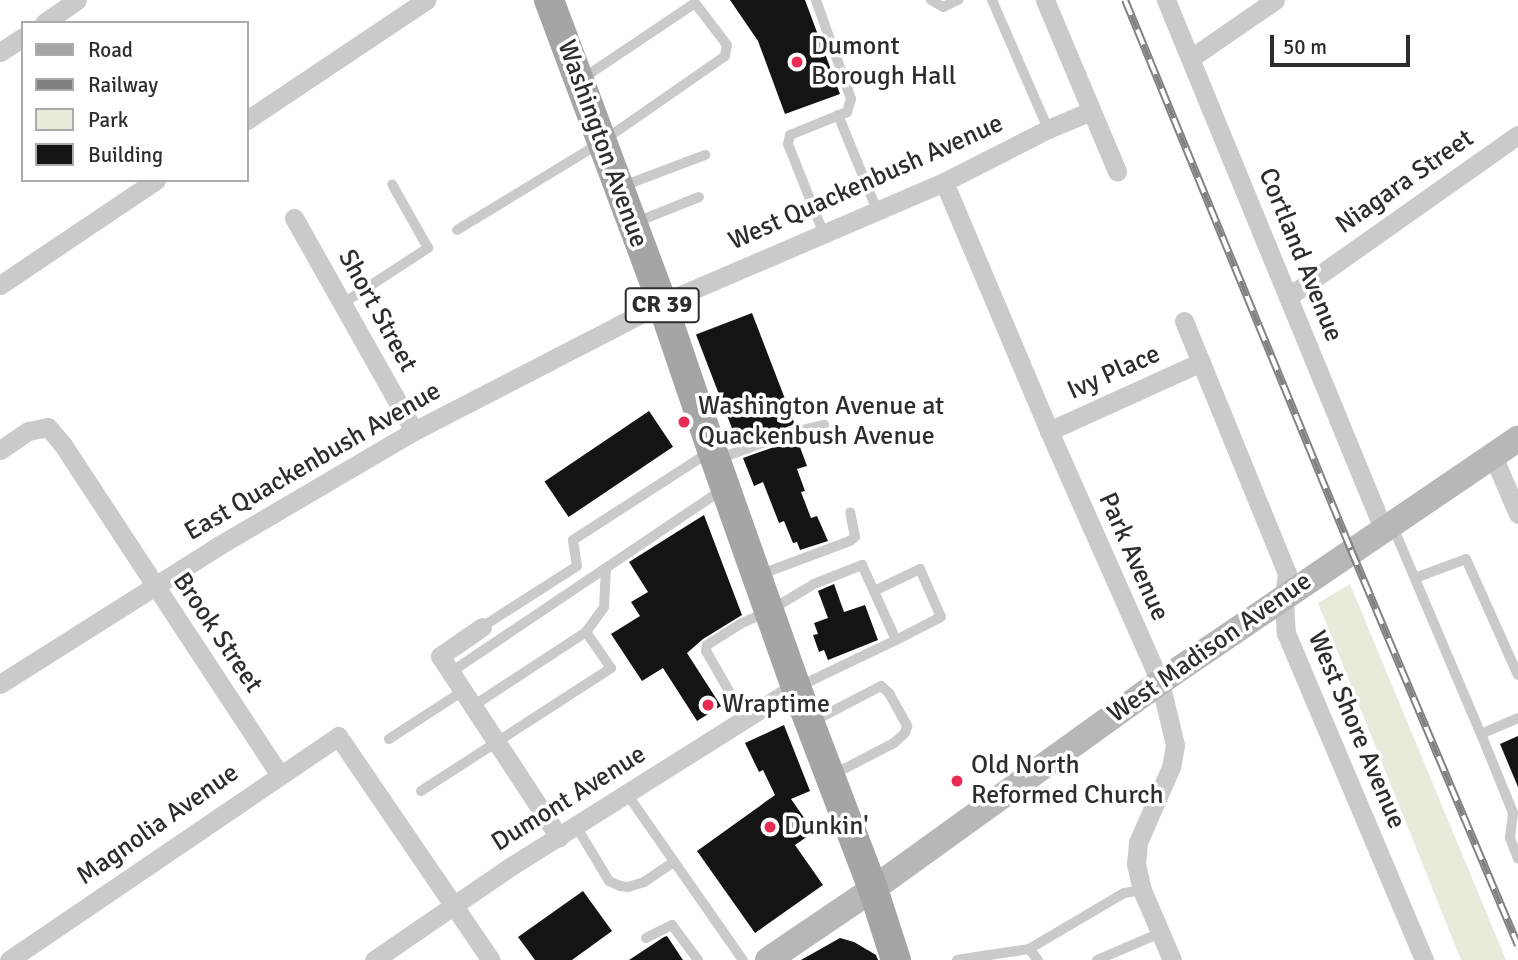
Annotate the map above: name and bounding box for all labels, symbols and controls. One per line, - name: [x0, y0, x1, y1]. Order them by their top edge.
- legend: [21, 21, 248, 182]
- scale bar: [1273, 21, 1413, 65]
- place label: Dumont Borough Hall: [811, 31, 956, 92]
- text: 50 m: [1283, 34, 1327, 60]
- street label: Washington Avenue: [550, 36, 654, 252]
- text: Road: [88, 37, 133, 63]
- marker: Dumont Borough Hall: [789, 54, 805, 70]
- text: Railway: [88, 72, 158, 98]
- text: Park: [88, 107, 128, 133]
- street label: West Quackenbush Avenue: [724, 108, 1008, 258]
- street label: Niagara Street: [1330, 123, 1480, 241]
- text: Building: [88, 142, 163, 168]
- street label: Cortland Avenue: [1251, 164, 1349, 346]
- street label: Short Street: [331, 244, 423, 378]
- road number: CR 39: [624, 284, 700, 326]
- street label: Ivy Place: [1063, 339, 1165, 407]
- street label: East Quackenbush Avenue: [179, 376, 447, 548]
- place label: Washington Avenue at Quackenbush Avenue: [698, 391, 944, 452]
- marker: Washington Avenue at Quackenbush Avenue: [676, 414, 692, 430]
- street label: Park Avenue: [1091, 488, 1175, 626]
- street label: West Madison Avenue: [1102, 566, 1318, 730]
- street label: Brook Street: [165, 567, 269, 699]
- street label: West Shore Avenue: [1300, 627, 1412, 833]
- place label: Wraptime: [722, 689, 830, 721]
- marker: Wraptime: [700, 697, 716, 713]
- street label: Dumont Avenue: [486, 739, 652, 859]
- place label: Old North Reformed Church: [971, 750, 1164, 812]
- street label: Magnolia Avenue: [71, 758, 245, 892]
- marker: Old North Reformed Church: [949, 773, 965, 789]
- place label: Dunkin': [784, 811, 869, 843]
- marker: Dunkin': [762, 819, 778, 835]

